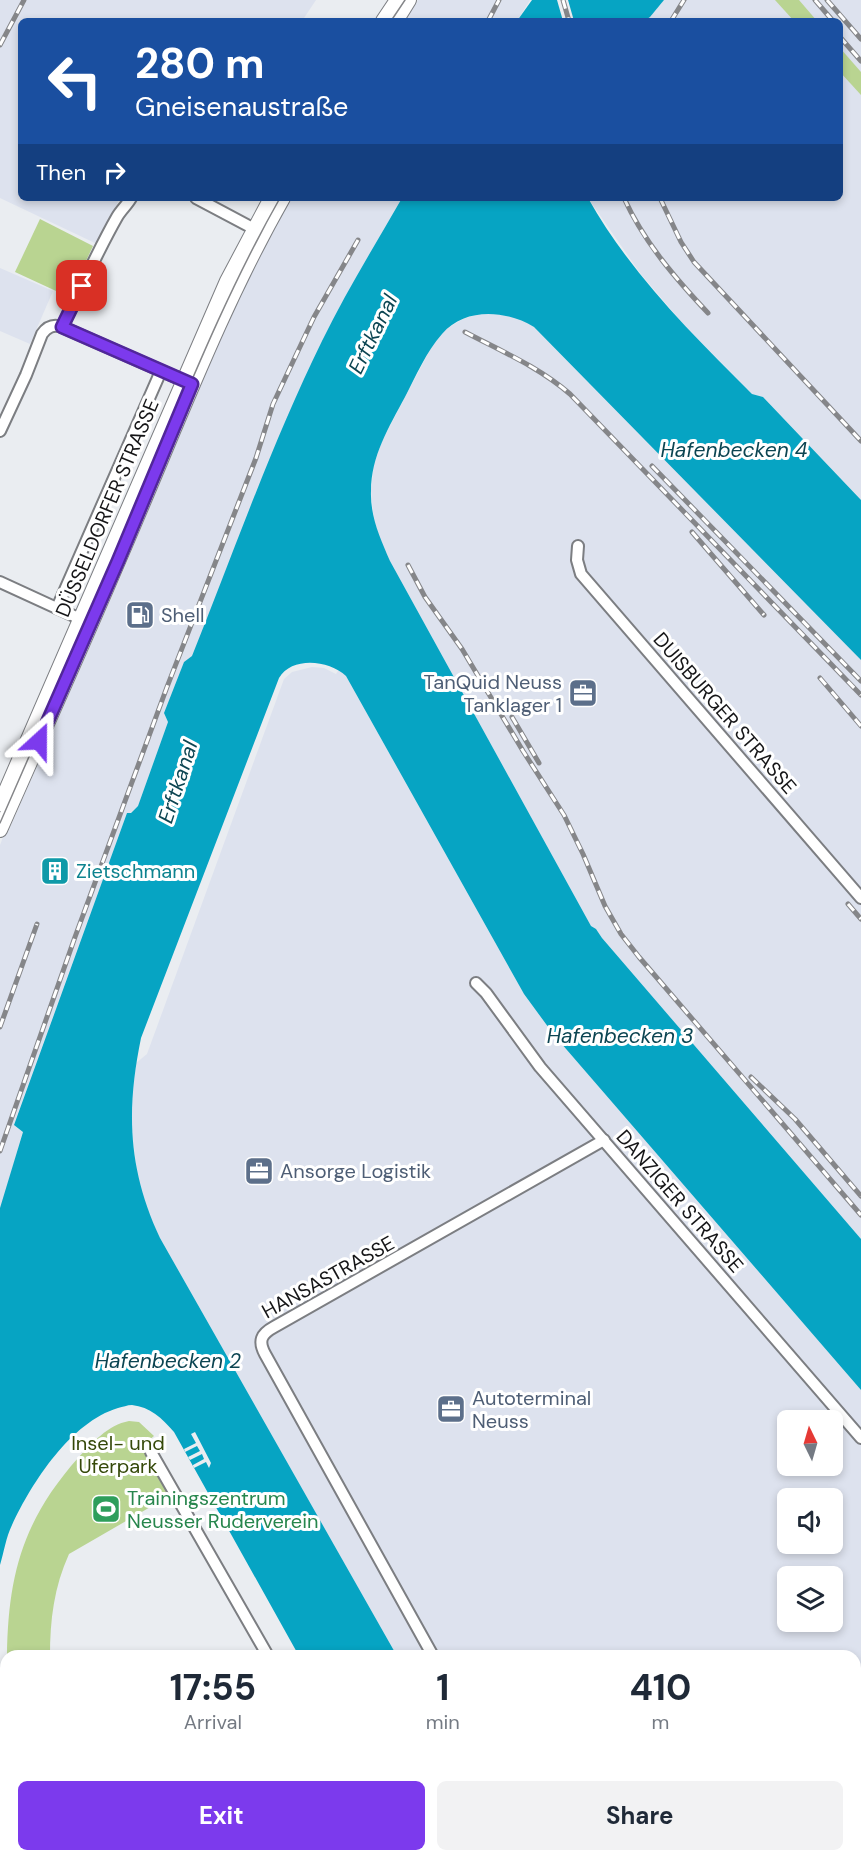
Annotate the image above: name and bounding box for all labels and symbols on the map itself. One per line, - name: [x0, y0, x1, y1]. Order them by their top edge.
- pin: [56, 260, 107, 311]
- water label: Erftkanal: [342, 290, 404, 378]
- street label: DÜSSELDORFER STRASSE: [49, 395, 165, 621]
- water label: Hafenbecken 4: [660, 436, 808, 464]
- fuel station icon: Shell: [124, 599, 156, 631]
- place label: Shell: [161, 602, 204, 628]
- street label: DUISBURGER STRASSE: [648, 627, 802, 799]
- place label: TanQuid Neuss Tanklager 1: [424, 669, 562, 718]
- office icon: TanQuid Neuss Tanklager 1: [567, 677, 599, 709]
- position arrow: [7, 709, 71, 773]
- water label: Erftkanal: [152, 737, 204, 827]
- building icon: Zietschmann: [39, 855, 71, 887]
- place label: Zietschmann: [76, 858, 195, 884]
- water label: Hafenbecken 3: [547, 1022, 693, 1050]
- street label: DANZIGER STRASSE: [611, 1124, 749, 1278]
- office icon: Ansorge Logistik: [243, 1155, 275, 1187]
- place label: Ansorge Logistik: [280, 1158, 431, 1184]
- street label: HANSASTRASSE: [257, 1230, 399, 1324]
- water label: Hafenbecken 2: [95, 1347, 241, 1375]
- place label: Autoterminal Neuss: [472, 1385, 591, 1434]
- office icon: Autoterminal Neuss: [435, 1393, 467, 1425]
- north arrow: [777, 1410, 843, 1476]
- park label: Insel- und Uferpark: [71, 1430, 165, 1479]
- place label: Trainingszentrum Neusser Ruderverein: [127, 1485, 319, 1534]
- sports icon: Trainingszentrum Neusser Ruderverein: [90, 1493, 122, 1525]

